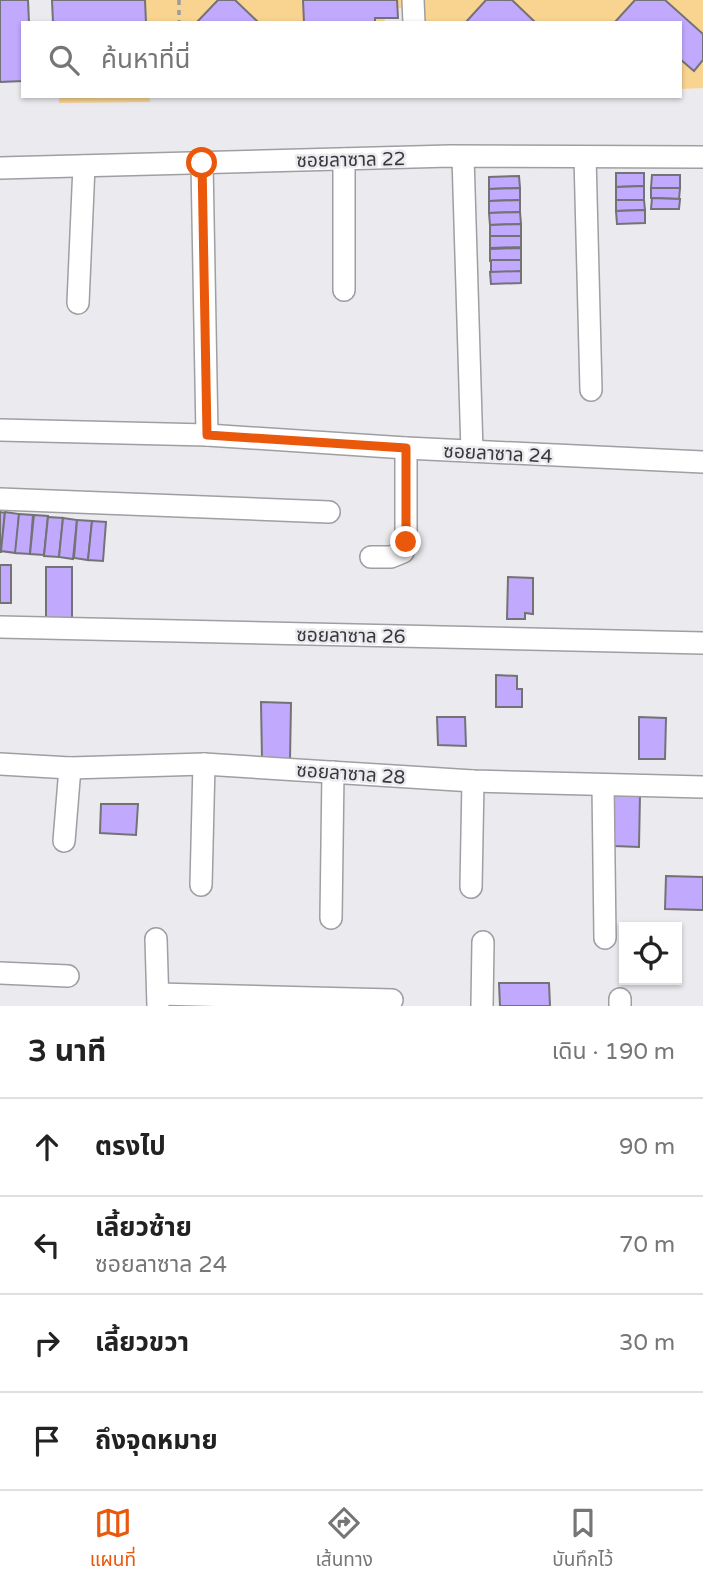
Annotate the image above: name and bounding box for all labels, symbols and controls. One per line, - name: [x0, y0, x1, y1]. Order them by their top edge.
- search box: [21, 21, 682, 98]
- icon: search: [45, 41, 83, 79]
- text: ค้นหาที่นี่: [101, 44, 191, 75]
- route start: [186, 147, 217, 178]
- street label: ซอยลาซาล 22: [296, 148, 406, 172]
- street label: ซอยลาซาล 24: [443, 440, 553, 468]
- route end: [390, 526, 421, 557]
- street label: ซอยลาซาล 26: [296, 624, 406, 648]
- street label: ซอยลาซาล 28: [296, 759, 406, 789]
- map controls: [619, 922, 682, 985]
- button: locate: [619, 922, 682, 985]
- text: 3 นาที: [28, 1033, 106, 1070]
- text: เดิน · 190 m: [552, 1038, 675, 1066]
- icon: ahead: [28, 1128, 66, 1166]
- text: ตรงไป: [95, 1131, 166, 1162]
- text: 90 m: [619, 1133, 675, 1161]
- text: เลี้ยวซ้าย: [95, 1212, 192, 1243]
- icon: left: [28, 1226, 66, 1264]
- text: 70 m: [619, 1231, 675, 1259]
- text: ซอยลาซาล 24: [95, 1251, 227, 1279]
- icon: right: [28, 1324, 66, 1362]
- text: เลี้ยวขวา: [95, 1327, 189, 1358]
- text: 30 m: [619, 1329, 675, 1357]
- icon: arrive: [28, 1422, 66, 1460]
- text: ถึงจุดหมาย: [95, 1425, 218, 1456]
- tab: แผนที่: [90, 1504, 136, 1575]
- tab: เส้นทาง: [315, 1504, 373, 1575]
- tab: บันทึกไว้: [552, 1504, 613, 1575]

